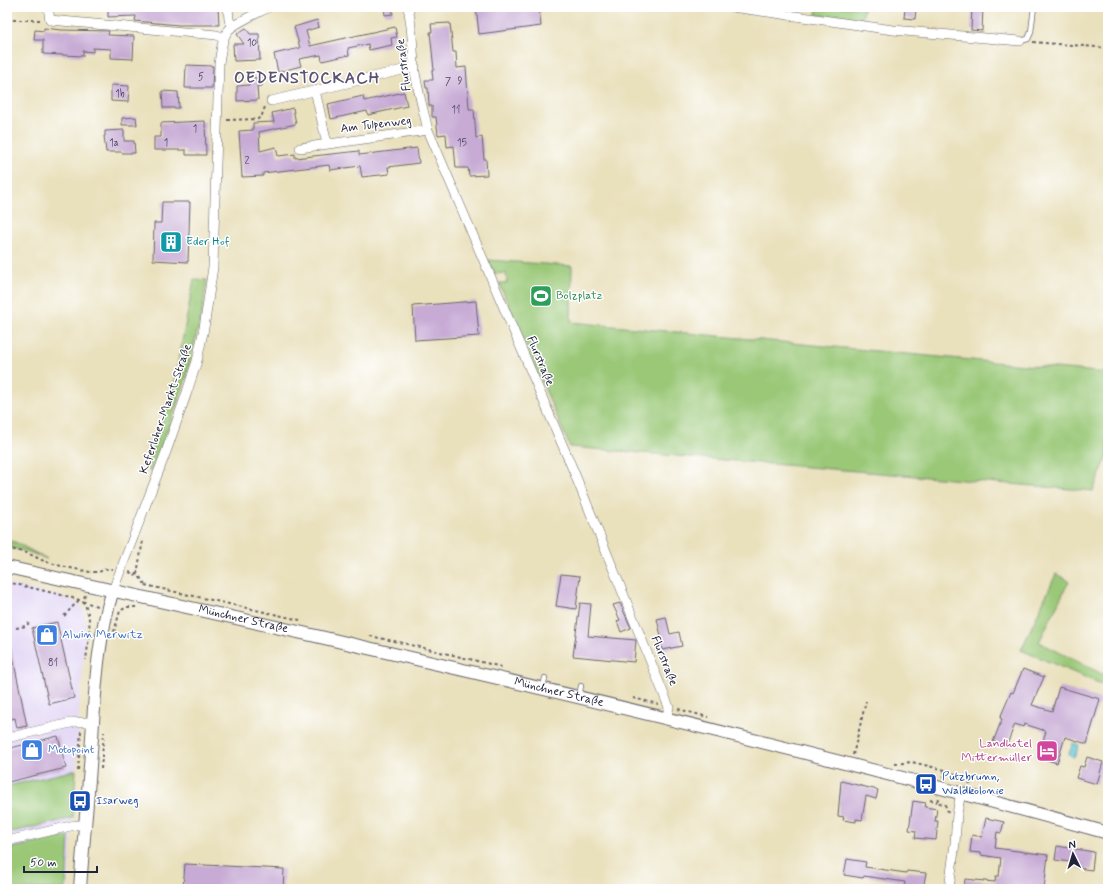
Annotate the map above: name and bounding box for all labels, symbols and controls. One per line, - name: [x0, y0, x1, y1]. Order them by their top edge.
- house number: 10: [247, 37, 257, 50]
- street label: Flurstraße: [393, 38, 415, 92]
- district label: OEDENSTOCKACH: [234, 68, 380, 89]
- house number: 5: [198, 71, 204, 84]
- house number: 9: [458, 75, 463, 88]
- house number: 7: [445, 76, 451, 89]
- house number: 1b: [115, 88, 125, 101]
- house number: 11: [452, 104, 460, 117]
- street label: Am Tulpenweg: [340, 113, 412, 137]
- house number: 1: [193, 123, 197, 136]
- house number: 1a: [109, 137, 119, 150]
- house number: 1: [164, 137, 168, 150]
- house number: 15: [457, 137, 467, 150]
- house number: 2: [245, 155, 250, 168]
- building icon: Eder Hof: [158, 229, 184, 255]
- place label: Eder Hof: [186, 234, 230, 250]
- sports icon: Bolzplatz: [528, 283, 554, 309]
- place label: Bolzplatz: [556, 288, 603, 304]
- street label: Flurstraße: [522, 334, 558, 388]
- street label: Keferloher-Markt-Straße: [136, 342, 196, 476]
- street label: Münchner Straße: [197, 601, 290, 637]
- shop icon: Alwin Merwitz: [34, 622, 60, 648]
- place label: Alwin Merwitz: [62, 627, 143, 643]
- street label: Flurstraße: [647, 634, 681, 689]
- house number: 81: [48, 657, 58, 670]
- street label: Münchner Straße: [512, 674, 605, 711]
- place label: Landhotel Mittermüller: [961, 736, 1032, 766]
- shop icon: Motopoint: [19, 737, 45, 763]
- hotel icon: Landhotel Mittermüller: [1034, 738, 1060, 764]
- place label: Motopoint: [48, 742, 95, 758]
- place label: Putzbrunn, Waldkolonie: [942, 769, 1004, 799]
- bus stop icon: Putzbrunn, Waldkolonie: [913, 771, 939, 797]
- bus stop icon: Isarweg: [67, 788, 93, 814]
- place label: Isarweg: [96, 793, 139, 809]
- north arrow: [1053, 834, 1093, 874]
- text: N: [1068, 838, 1076, 852]
- scale bar: [24, 848, 97, 874]
- text: 50 m: [30, 855, 57, 871]

